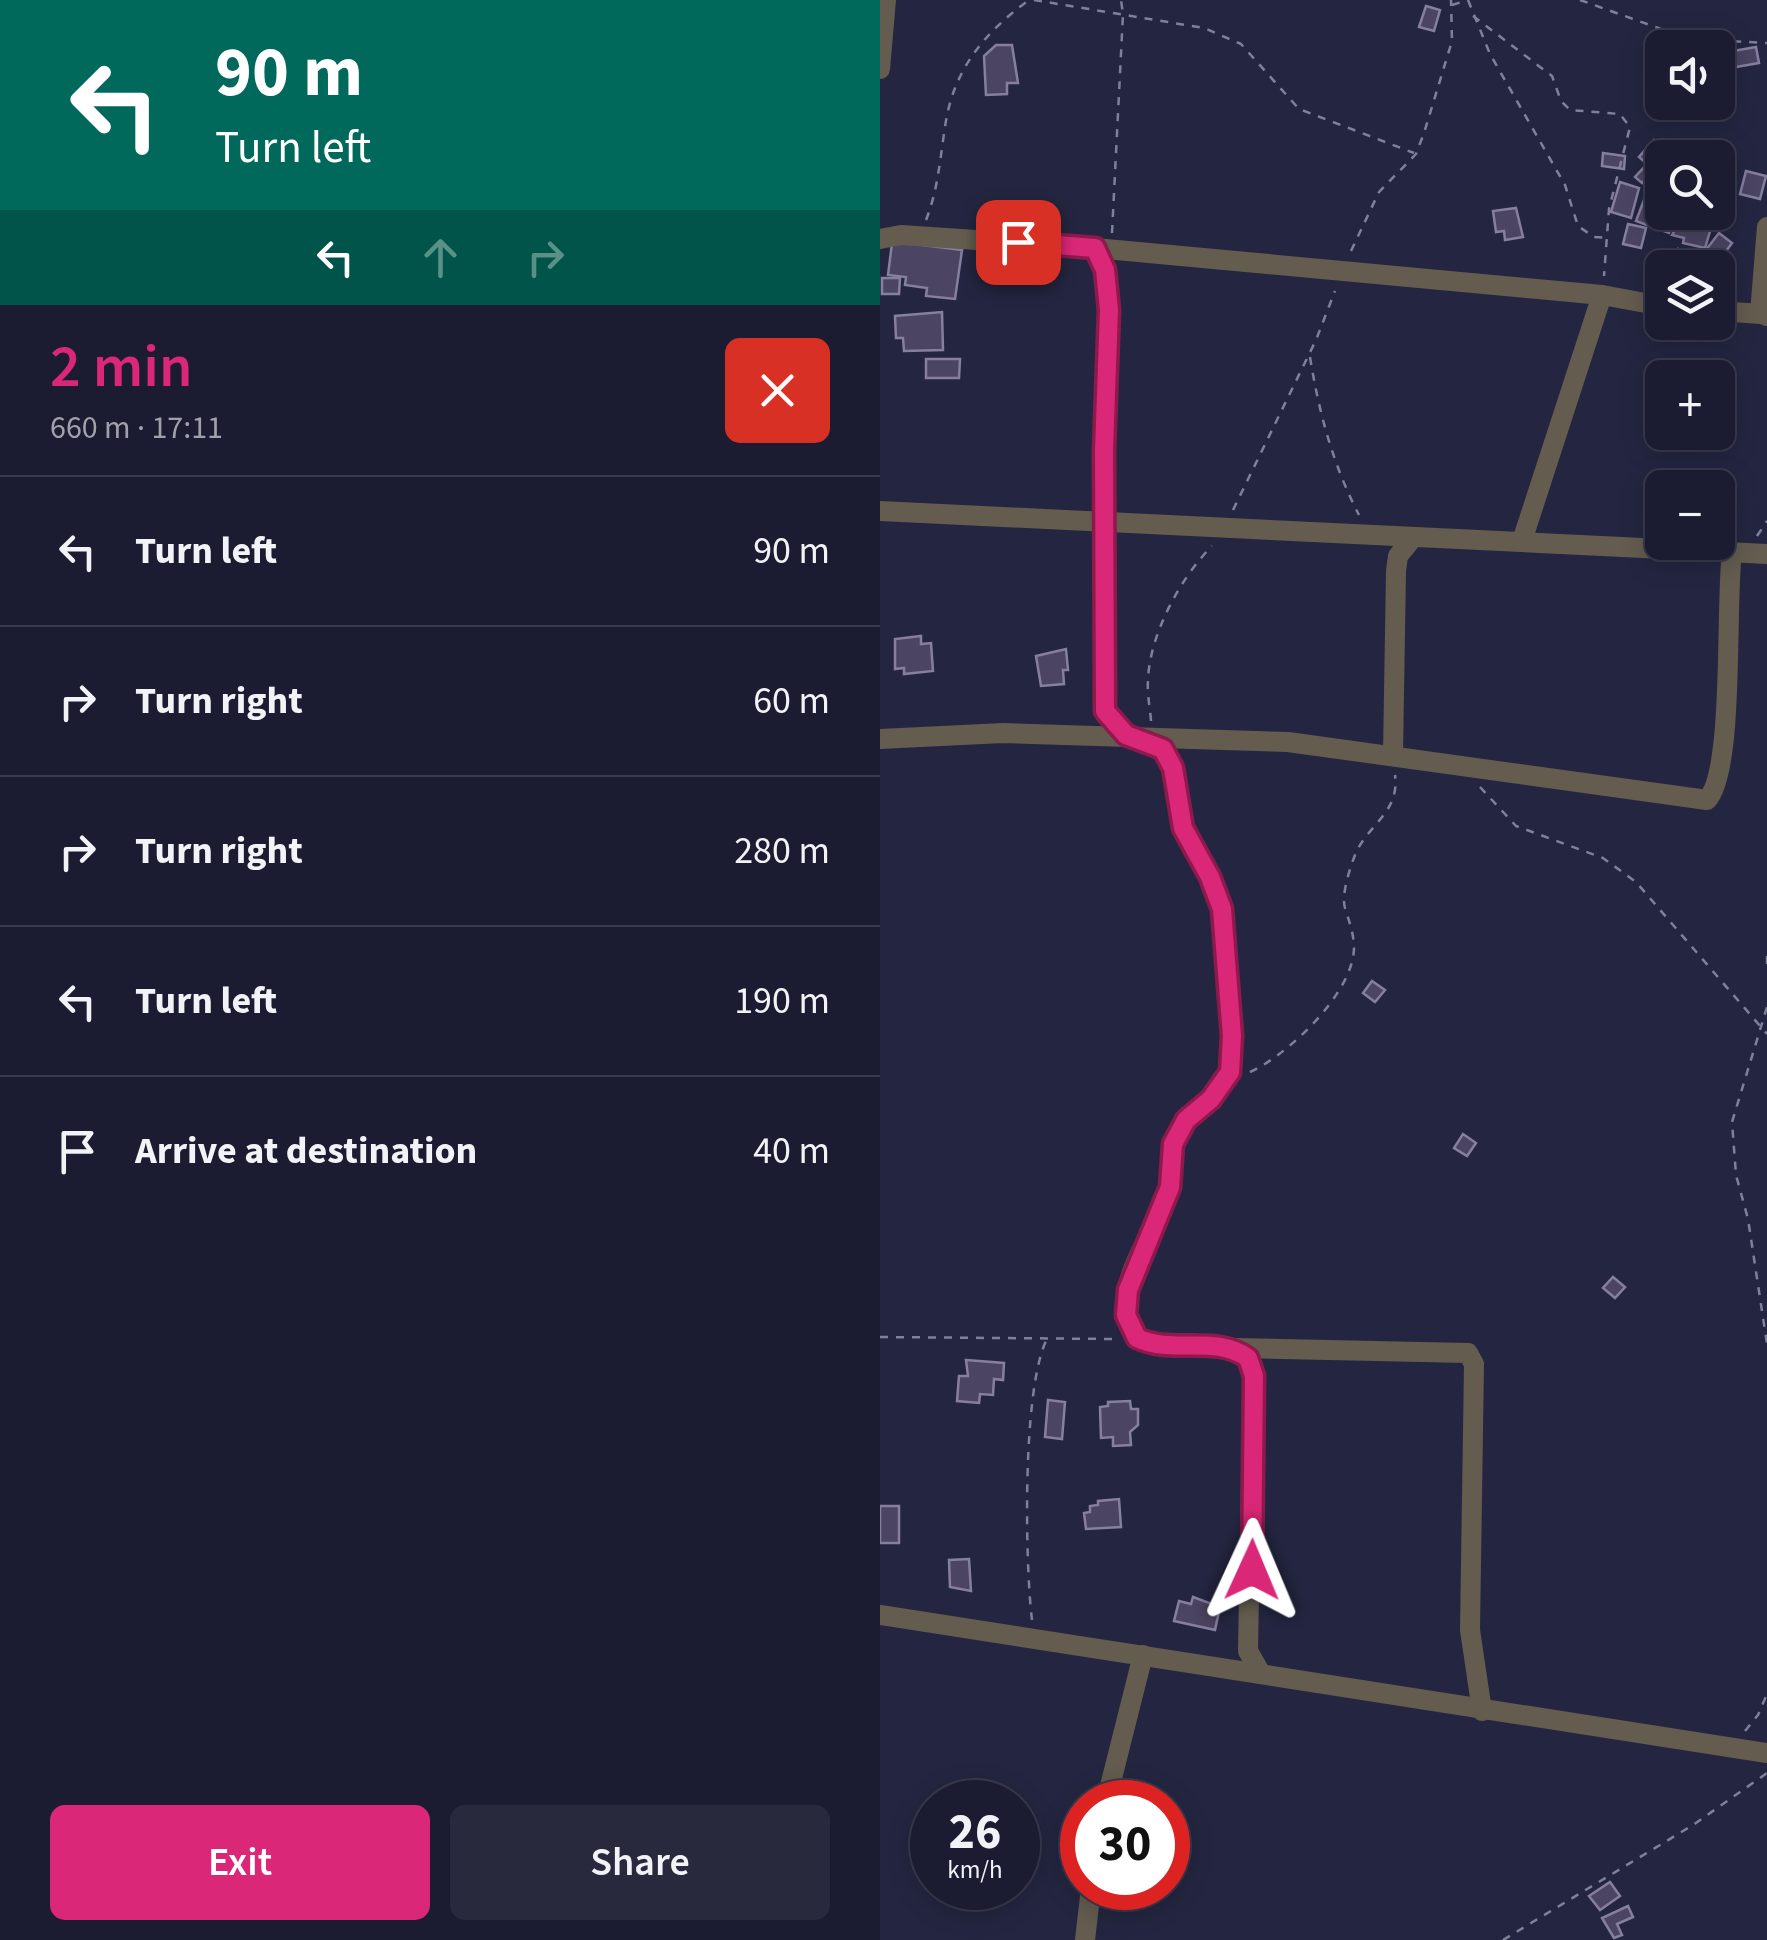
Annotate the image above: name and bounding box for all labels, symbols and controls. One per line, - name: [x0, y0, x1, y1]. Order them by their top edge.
- text: 90 m: [215, 23, 363, 123]
- map controls: [1645, 30, 1735, 560]
- button: sound: [1645, 30, 1735, 120]
- icon: left: [50, 40, 180, 170]
- text: Turn left: [215, 116, 371, 180]
- button: search: [1645, 140, 1735, 230]
- pin: [976, 200, 1061, 285]
- icon: arrive: [991, 215, 1046, 270]
- icon: left: [308, 230, 363, 285]
- icon: ahead: [413, 230, 468, 285]
- icon: right: [518, 230, 573, 285]
- button: layers: [1645, 250, 1735, 340]
- text: 2 min: [50, 325, 193, 410]
- button: close: [725, 338, 830, 443]
- button: +: [1645, 360, 1735, 450]
- text: 660 m · 17:11: [50, 405, 223, 451]
- button: −: [1645, 470, 1735, 560]
- icon: left: [50, 524, 105, 579]
- text: Turn left: [135, 524, 277, 578]
- text: 90 m: [753, 524, 830, 578]
- icon: right: [50, 674, 105, 729]
- text: Turn right: [135, 674, 303, 728]
- text: 60 m: [753, 674, 830, 728]
- icon: right: [50, 824, 105, 879]
- text: Turn right: [135, 824, 303, 878]
- text: 280 m: [734, 824, 830, 878]
- icon: left: [50, 974, 105, 1029]
- text: Turn left: [135, 974, 277, 1028]
- text: 190 m: [734, 974, 830, 1028]
- icon: arrive: [50, 1124, 105, 1179]
- text: Arrive at destination: [135, 1124, 477, 1178]
- text: 40 m: [753, 1124, 830, 1178]
- position arrow: [1200, 1518, 1304, 1622]
- speed limit sign: 30: [1060, 1780, 1190, 1910]
- text: 26: [949, 1797, 1001, 1868]
- button: Exit: [50, 1805, 430, 1920]
- button: Share: [450, 1805, 830, 1920]
- text: km/h: [947, 1852, 1003, 1888]

